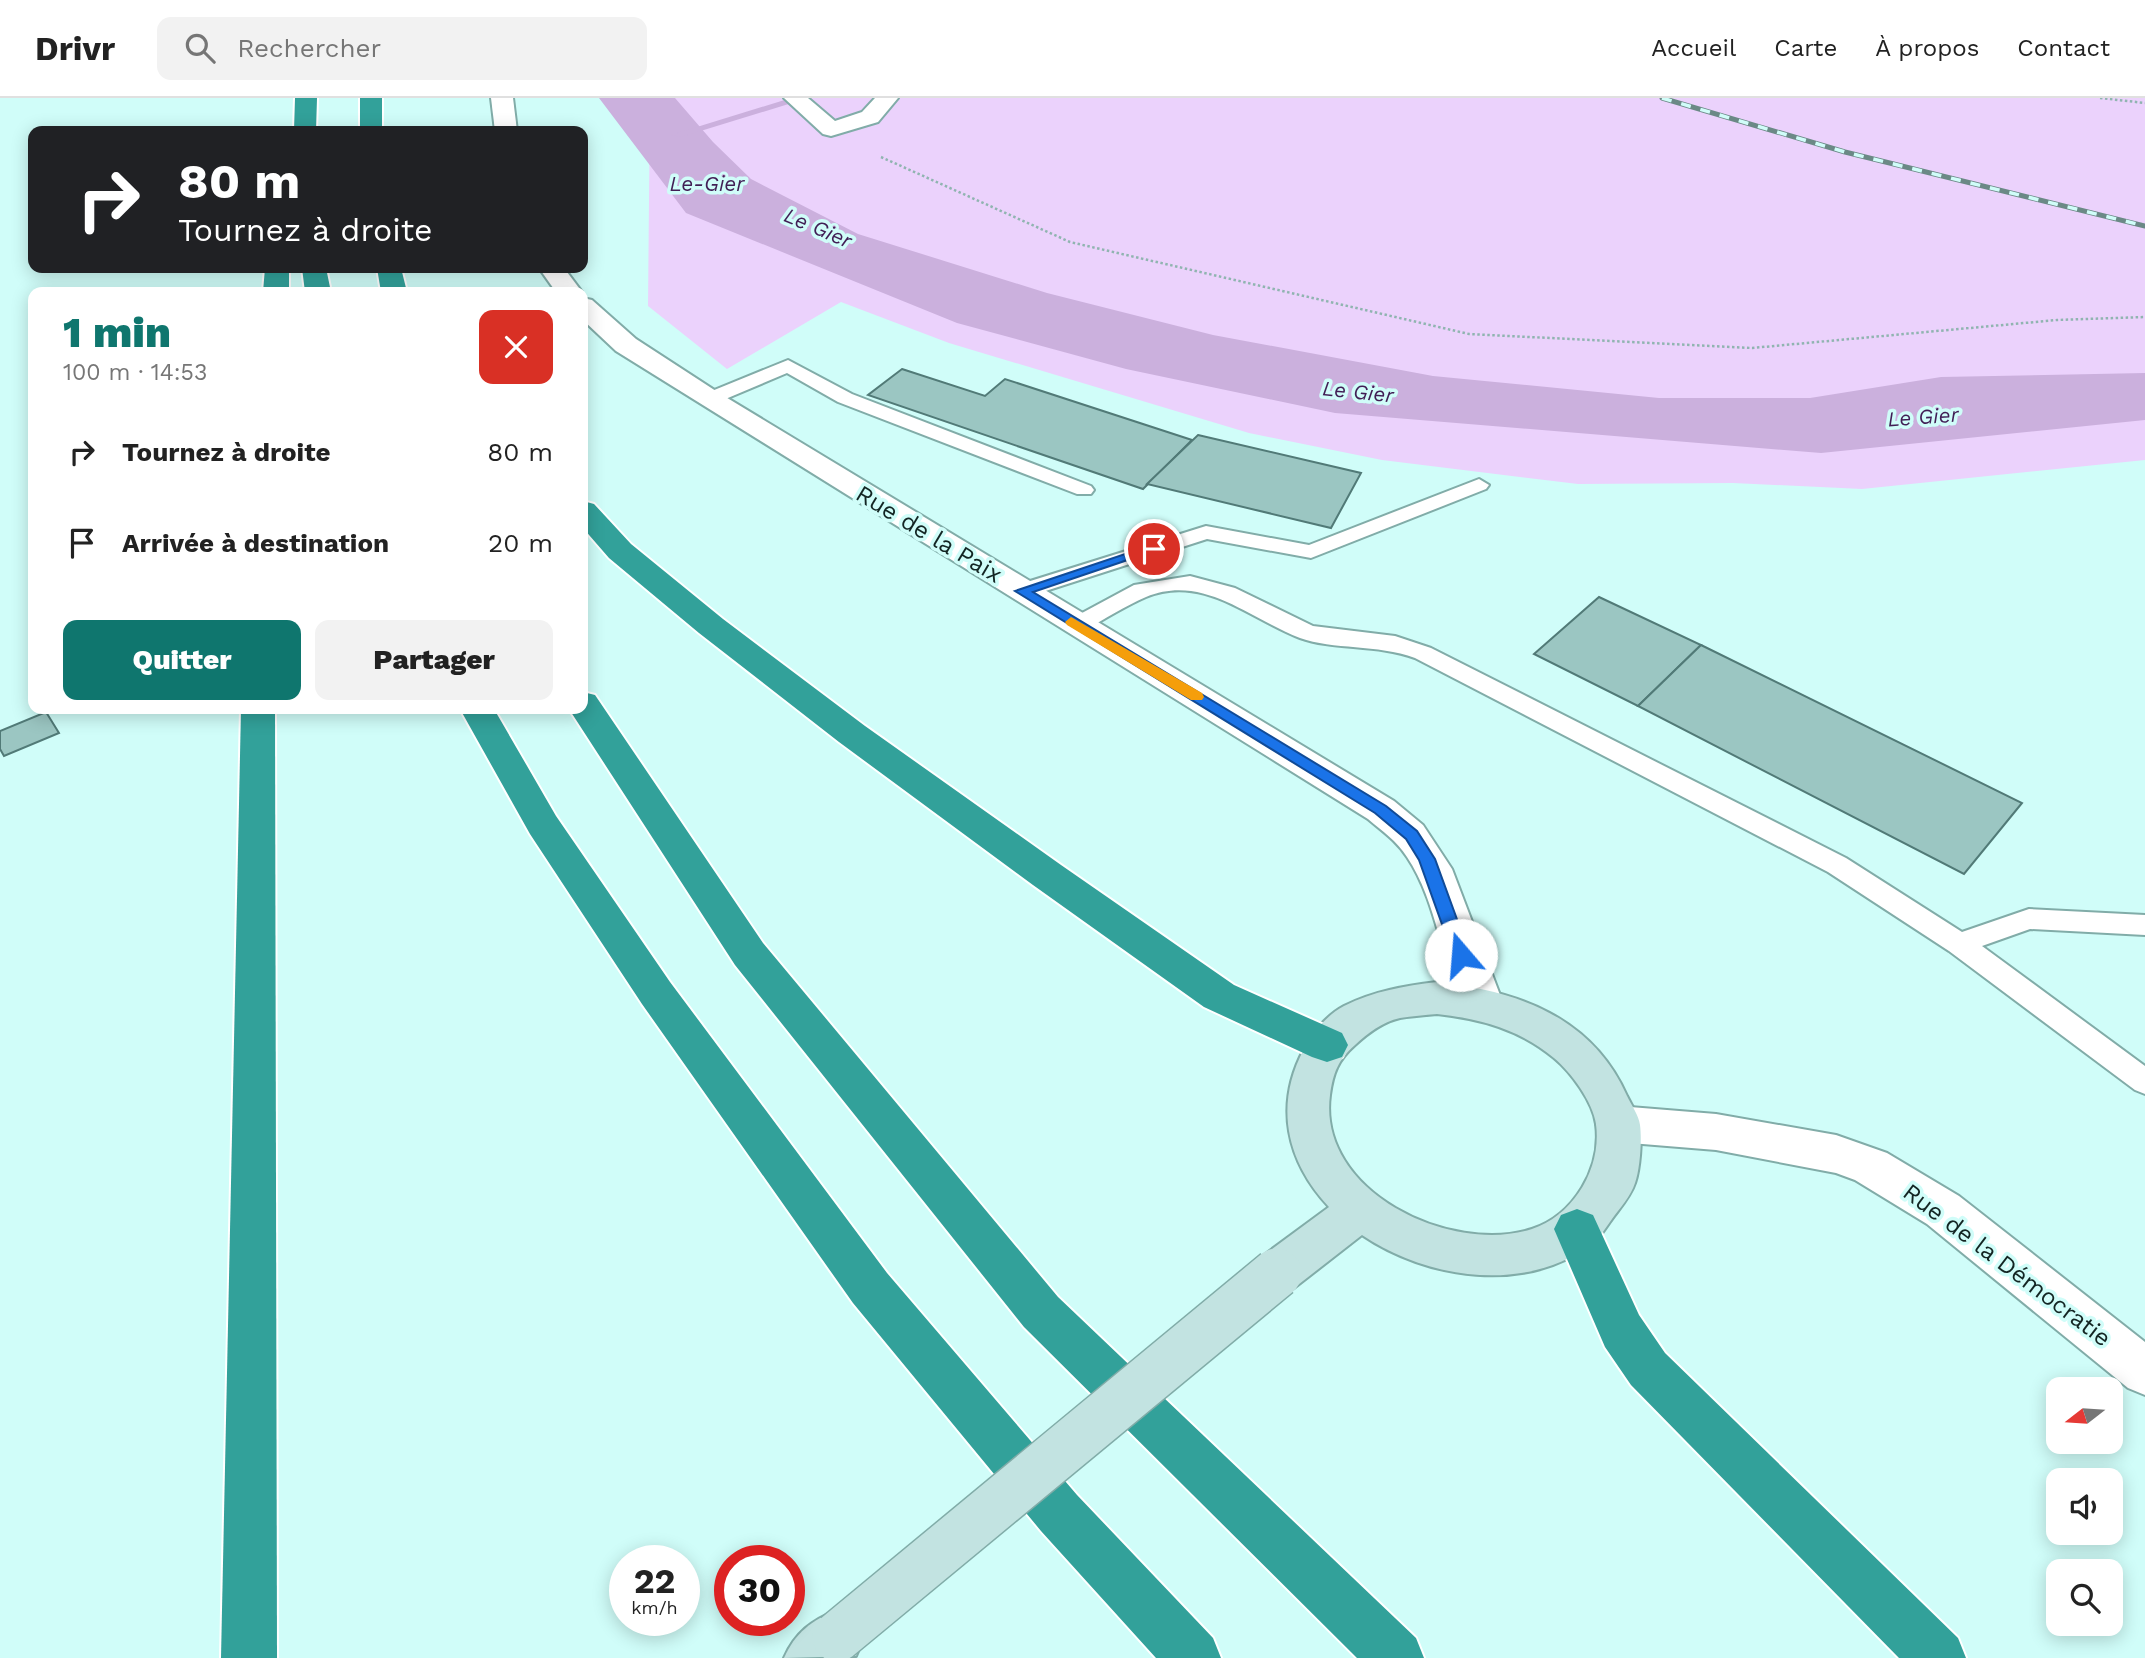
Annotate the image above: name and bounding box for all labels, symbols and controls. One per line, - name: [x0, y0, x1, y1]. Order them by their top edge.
- search box: [157, 17, 647, 80]
- text: Drivr: [35, 29, 115, 68]
- icon: search: [181, 29, 219, 67]
- text: Rechercher: [237, 33, 381, 63]
- text: Accueil: [1651, 34, 1736, 62]
- text: Carte: [1774, 34, 1837, 62]
- text: À propos: [1875, 34, 1979, 62]
- text: Contact: [2017, 34, 2110, 62]
- text: 80 m: [178, 152, 300, 210]
- icon: right: [63, 154, 154, 245]
- water label: Le-Gier: [669, 171, 745, 196]
- water label: Le Gier: [780, 202, 857, 253]
- text: Tournez à droite: [178, 211, 433, 249]
- text: 1 min: [63, 308, 171, 357]
- button: close: [479, 310, 553, 384]
- text: 100 m · 14:53: [63, 359, 207, 386]
- water label: Le Gier: [1321, 375, 1396, 408]
- water label: Le Gier: [1886, 401, 1960, 431]
- icon: right: [63, 433, 101, 471]
- text: Tournez à droite: [122, 437, 331, 467]
- text: 80 m: [487, 437, 553, 467]
- street label: Rue de la Paix: [851, 479, 1007, 589]
- pin: [1124, 519, 1184, 579]
- icon: arrive: [63, 524, 101, 562]
- text: Arrivée à destination: [122, 528, 389, 558]
- text: 20 m: [488, 528, 553, 558]
- icon: arrive: [1135, 530, 1173, 568]
- button: Quitter: [63, 620, 301, 700]
- button: Partager: [315, 620, 553, 700]
- position arrow: [1424, 918, 1498, 992]
- street label: Rue de la Démocratie: [1898, 1178, 2116, 1352]
- north arrow: [2046, 1377, 2123, 1454]
- map controls: [2046, 1377, 2123, 1636]
- button: sound: [2046, 1468, 2123, 1545]
- speed limit sign: 30: [714, 1545, 805, 1636]
- button: search: [2046, 1559, 2123, 1636]
- text: 22: [634, 1560, 675, 1602]
- text: km/h: [631, 1597, 678, 1618]

